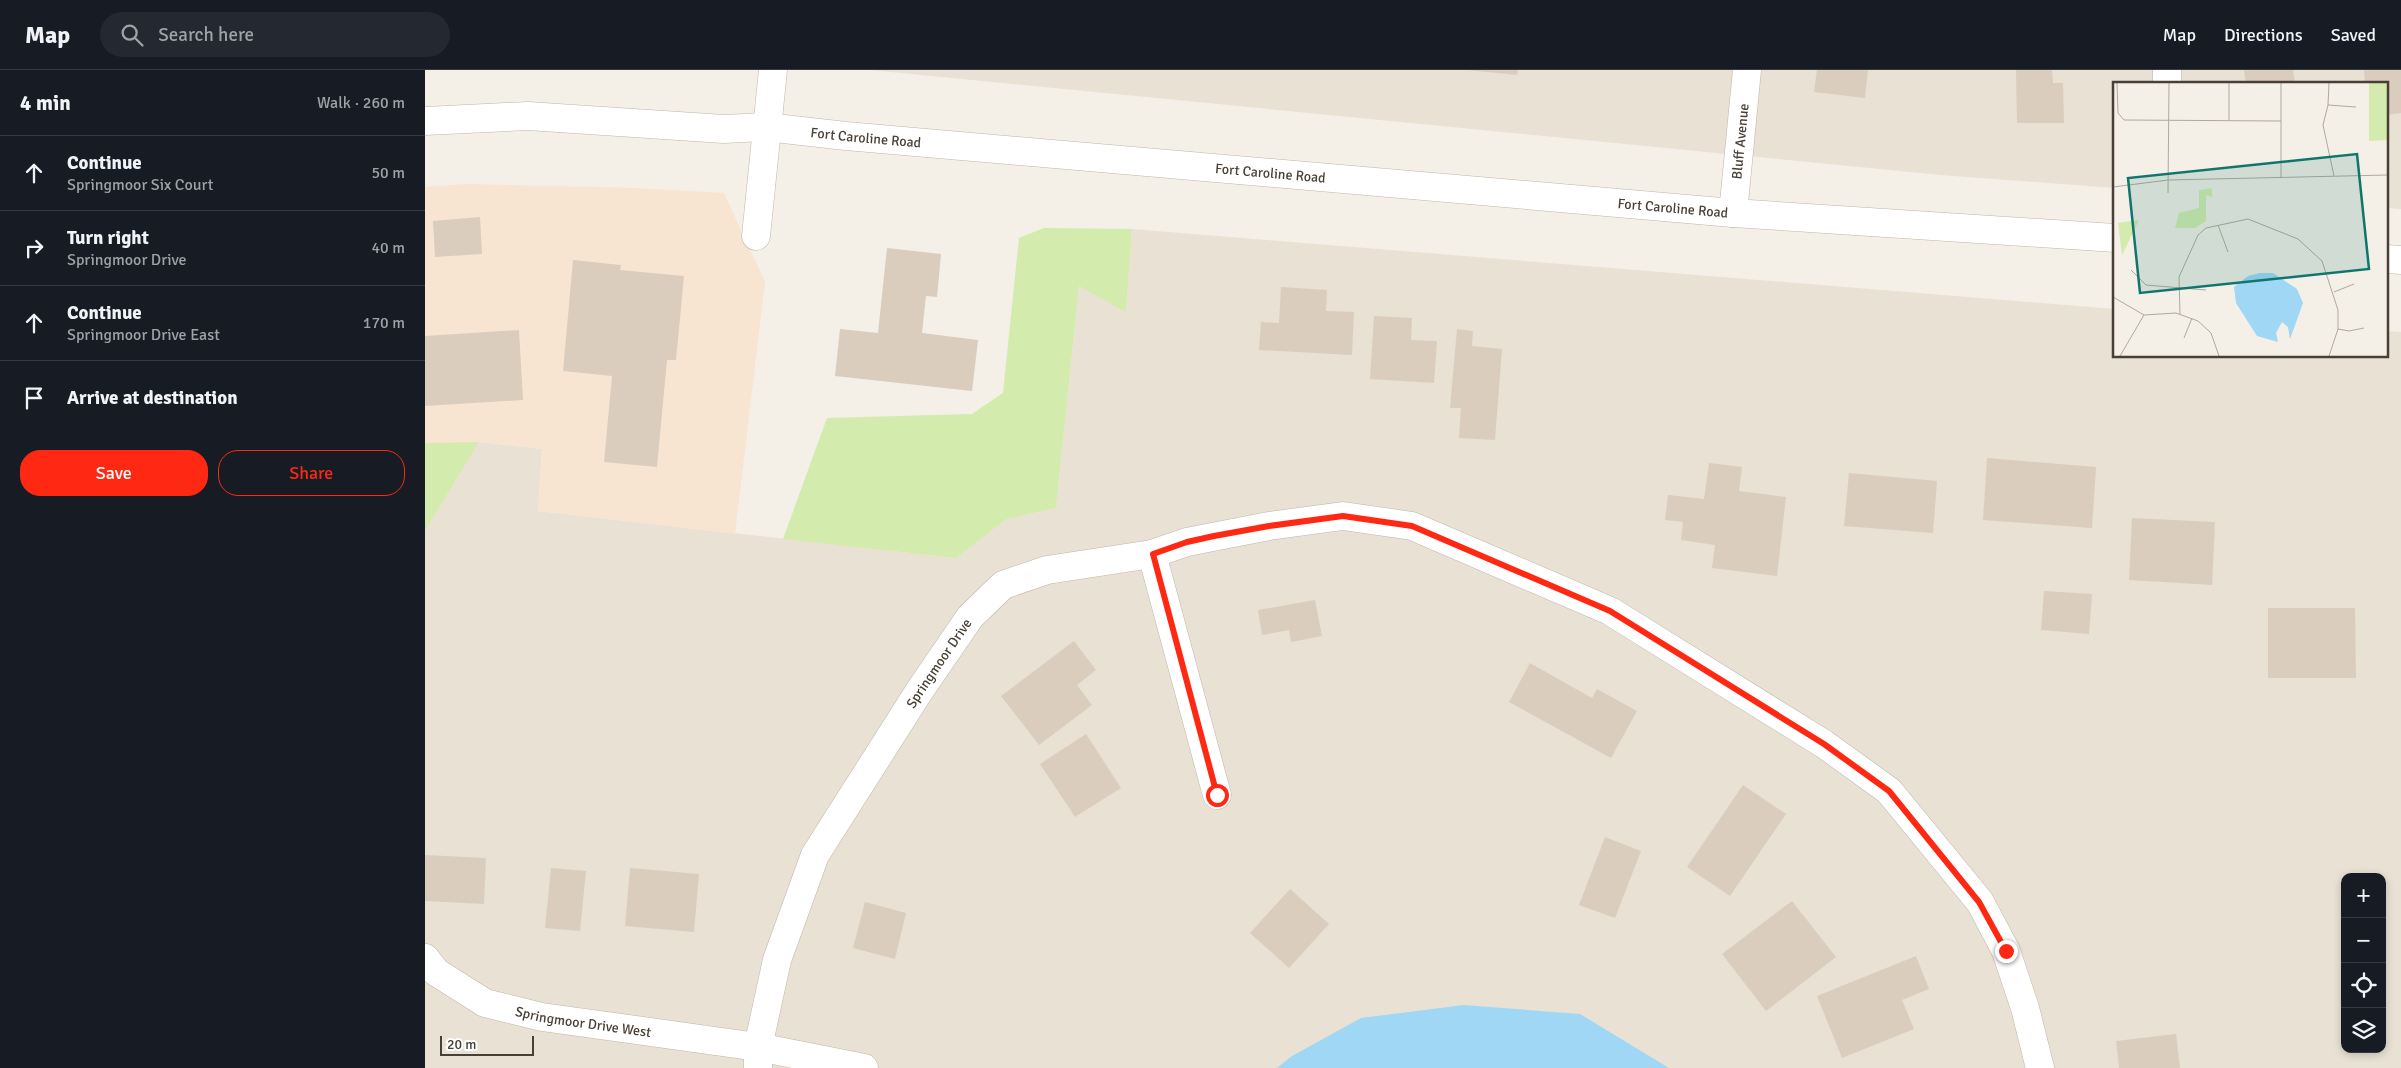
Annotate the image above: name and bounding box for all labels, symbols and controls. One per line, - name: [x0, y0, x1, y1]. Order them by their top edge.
- search box: [100, 12, 450, 57]
- text: Map: [25, 20, 70, 50]
- icon: search: [118, 21, 146, 49]
- text: Search here: [158, 23, 254, 47]
- text: Map: [2163, 24, 2196, 46]
- text: Directions: [2224, 24, 2303, 46]
- text: Saved: [2331, 24, 2376, 46]
- inset map: [2113, 82, 2389, 358]
- text: 4 min: [20, 90, 71, 116]
- text: Walk · 260 m: [317, 93, 405, 113]
- street label: Bluff Avenue: [1728, 103, 1752, 180]
- street label: Fort Caroline Road: [810, 124, 922, 151]
- text: Continue: [67, 151, 142, 175]
- icon: ahead: [20, 159, 48, 187]
- street label: Fort Caroline Road: [1214, 160, 1326, 186]
- text: 50 m: [371, 163, 405, 183]
- text: Springmoor Six Court: [67, 175, 213, 195]
- street label: Fort Caroline Road: [1617, 195, 1729, 221]
- text: Turn right: [67, 226, 149, 250]
- icon: right: [20, 234, 48, 262]
- text: 40 m: [371, 238, 405, 258]
- text: Springmoor Drive: [67, 250, 187, 270]
- text: Continue: [67, 301, 142, 325]
- icon: ahead: [20, 309, 48, 337]
- text: 170 m: [363, 313, 405, 333]
- text: Springmoor Drive East: [67, 325, 220, 345]
- icon: arrive: [20, 384, 48, 412]
- text: Arrive at destination: [67, 386, 238, 410]
- button: Save: [20, 450, 208, 496]
- button: Share: [218, 450, 405, 496]
- street label: Springmoor Drive: [902, 615, 975, 711]
- route start: [1206, 784, 1229, 807]
- map controls: [2341, 873, 2386, 1053]
- button: +: [2341, 873, 2386, 918]
- button: −: [2341, 918, 2386, 963]
- route end: [1995, 940, 2018, 963]
- button: locate: [2341, 963, 2386, 1008]
- street label: Springmoor Drive West: [514, 1002, 652, 1041]
- button: layers: [2341, 1008, 2386, 1053]
- scale bar: [440, 1033, 534, 1056]
- text: 20 m: [447, 1036, 476, 1053]

